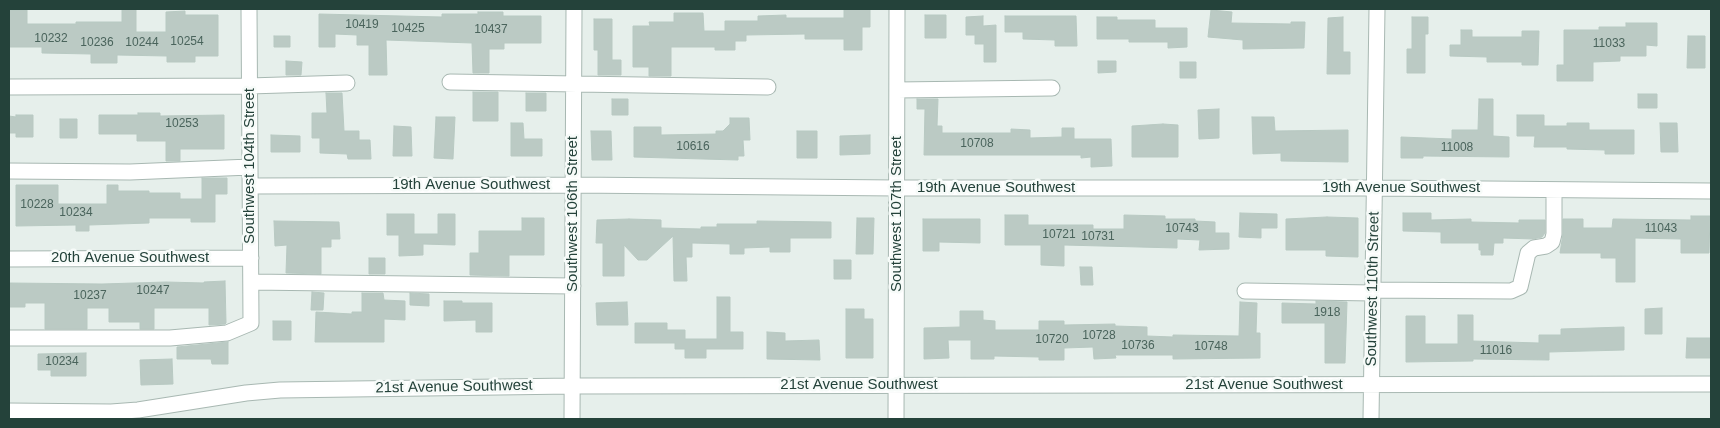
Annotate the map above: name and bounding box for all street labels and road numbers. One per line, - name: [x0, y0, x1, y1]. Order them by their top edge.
- street label: Southwest 104th Street: [241, 88, 259, 244]
- street label: Southwest 106th Street: [564, 136, 582, 292]
- street label: Southwest 107th Street: [888, 136, 906, 292]
- street label: 19th Avenue Southwest: [392, 176, 550, 194]
- street label: 19th Avenue Southwest: [917, 179, 1075, 197]
- street label: 19th Avenue Southwest: [1322, 179, 1480, 197]
- street label: Southwest 110th Street: [1363, 211, 1383, 367]
- street label: 20th Avenue Southwest: [51, 249, 209, 267]
- street label: 21st Avenue Southwest: [780, 376, 938, 394]
- street label: 21st Avenue Southwest: [1185, 376, 1343, 394]
- street label: 21st Avenue Southwest: [375, 377, 533, 397]

